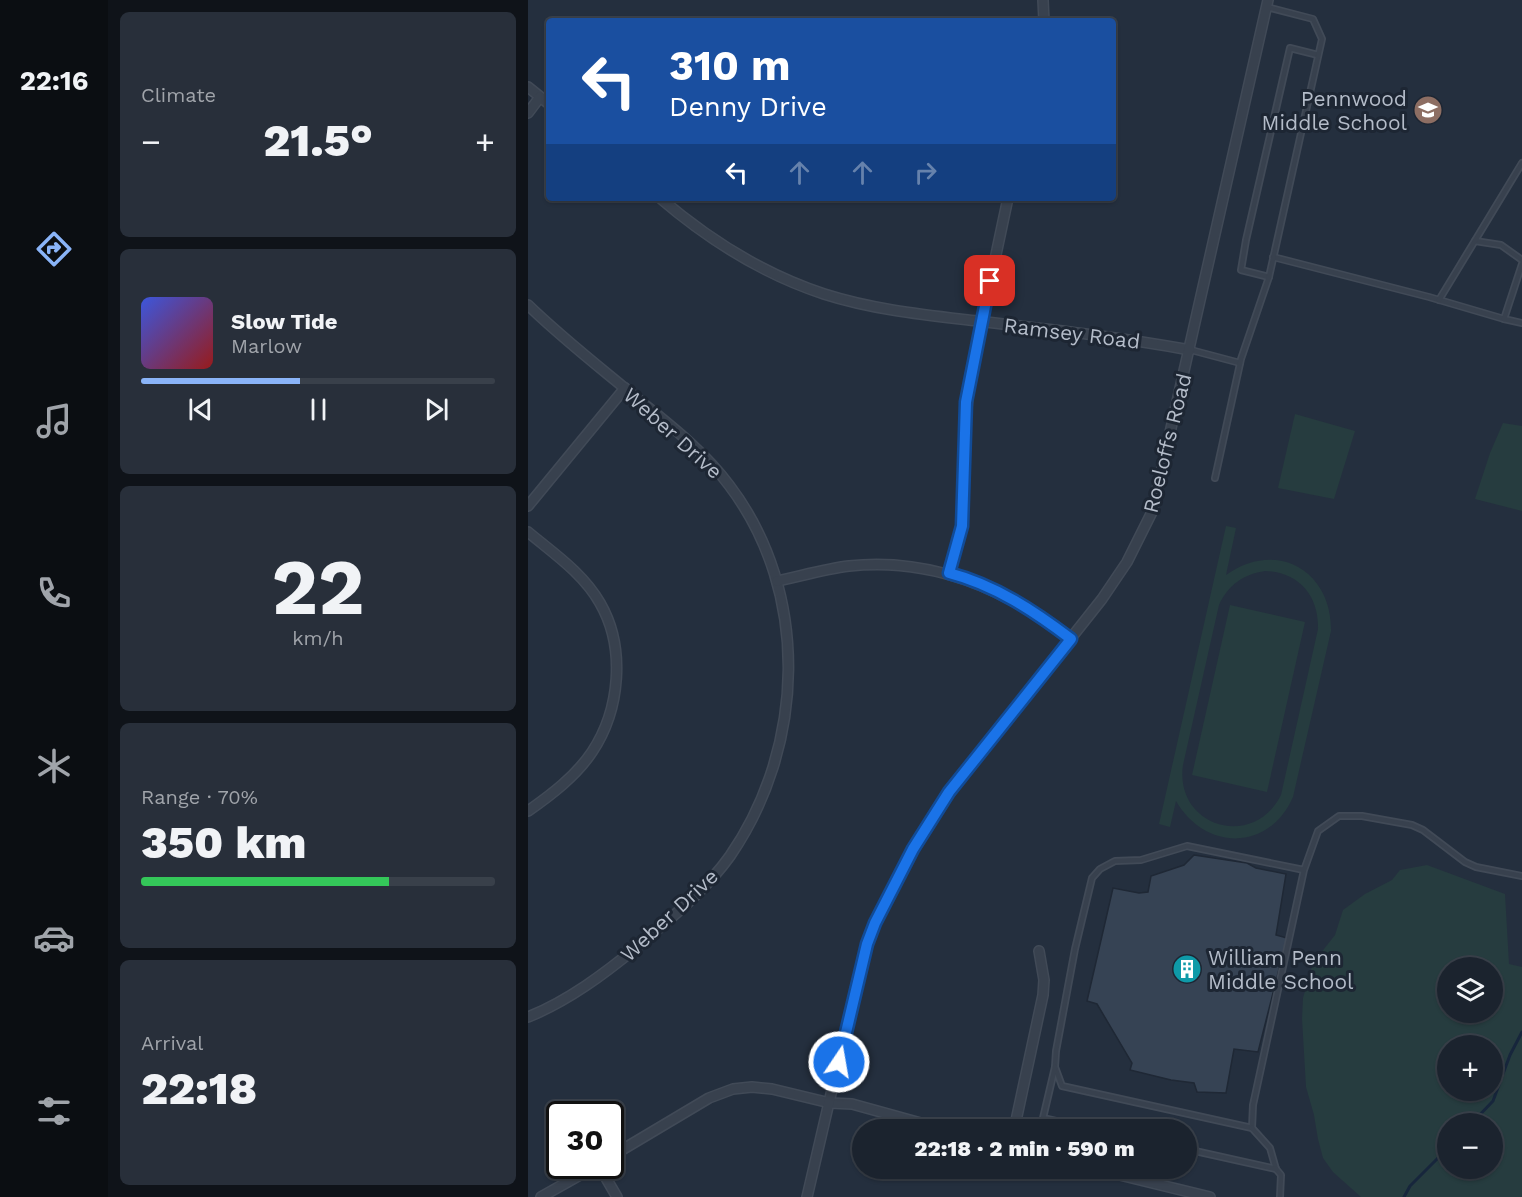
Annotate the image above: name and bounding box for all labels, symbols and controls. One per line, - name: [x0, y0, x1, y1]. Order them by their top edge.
- text: 310 m: [669, 41, 791, 90]
- icon: left: [570, 42, 648, 120]
- text: 22:16: [20, 65, 88, 97]
- text: Climate: [141, 83, 216, 107]
- place label: Pennwood Middle School: [1262, 86, 1408, 135]
- text: Denny Drive: [669, 91, 827, 123]
- school or university icon: Pennwood Middle School: [1412, 94, 1444, 126]
- text: 21.5°: [263, 114, 373, 167]
- text: −: [141, 122, 161, 161]
- text: +: [475, 122, 495, 161]
- icon: left: [720, 156, 753, 189]
- icon: ahead: [783, 156, 816, 189]
- icon: ahead: [846, 156, 879, 189]
- icon: right: [909, 156, 942, 189]
- icon: directions: [33, 228, 75, 270]
- pin: [964, 255, 1015, 306]
- icon: arrive: [973, 264, 1006, 297]
- text: Slow Tide: [231, 309, 338, 334]
- street label: Ramsey Road: [1002, 312, 1142, 354]
- text: Marlow: [231, 334, 302, 358]
- street label: Roeloffs Road: [1138, 371, 1196, 515]
- street label: Weber Drive: [618, 382, 728, 484]
- icon: previous: [184, 393, 217, 426]
- icon: pause: [302, 393, 335, 426]
- icon: next: [420, 393, 453, 426]
- icon: music: [33, 400, 75, 442]
- text: 22: [272, 541, 364, 633]
- icon: phone: [33, 572, 75, 614]
- text: km/h: [292, 626, 344, 650]
- icon: climate: [33, 745, 75, 787]
- text: Range · 70%: [141, 785, 258, 809]
- text: 350 km: [141, 816, 306, 869]
- street label: Weber Drive: [615, 863, 723, 967]
- icon: car: [33, 917, 75, 959]
- place label: William Penn Middle School: [1208, 945, 1354, 994]
- building icon: William Penn Middle School: [1171, 953, 1203, 985]
- map controls: [1437, 957, 1503, 1179]
- button: layers: [1437, 957, 1503, 1023]
- position arrow: [807, 1030, 871, 1094]
- text: Arrival: [141, 1031, 203, 1055]
- button: +: [1437, 1035, 1503, 1101]
- text: 22:18: [141, 1062, 257, 1115]
- icon: filters: [33, 1090, 75, 1132]
- speed limit sign: 30: [546, 1101, 624, 1179]
- button: −: [1437, 1113, 1503, 1179]
- text: 22:18 · 2 min · 590 m: [914, 1136, 1135, 1161]

